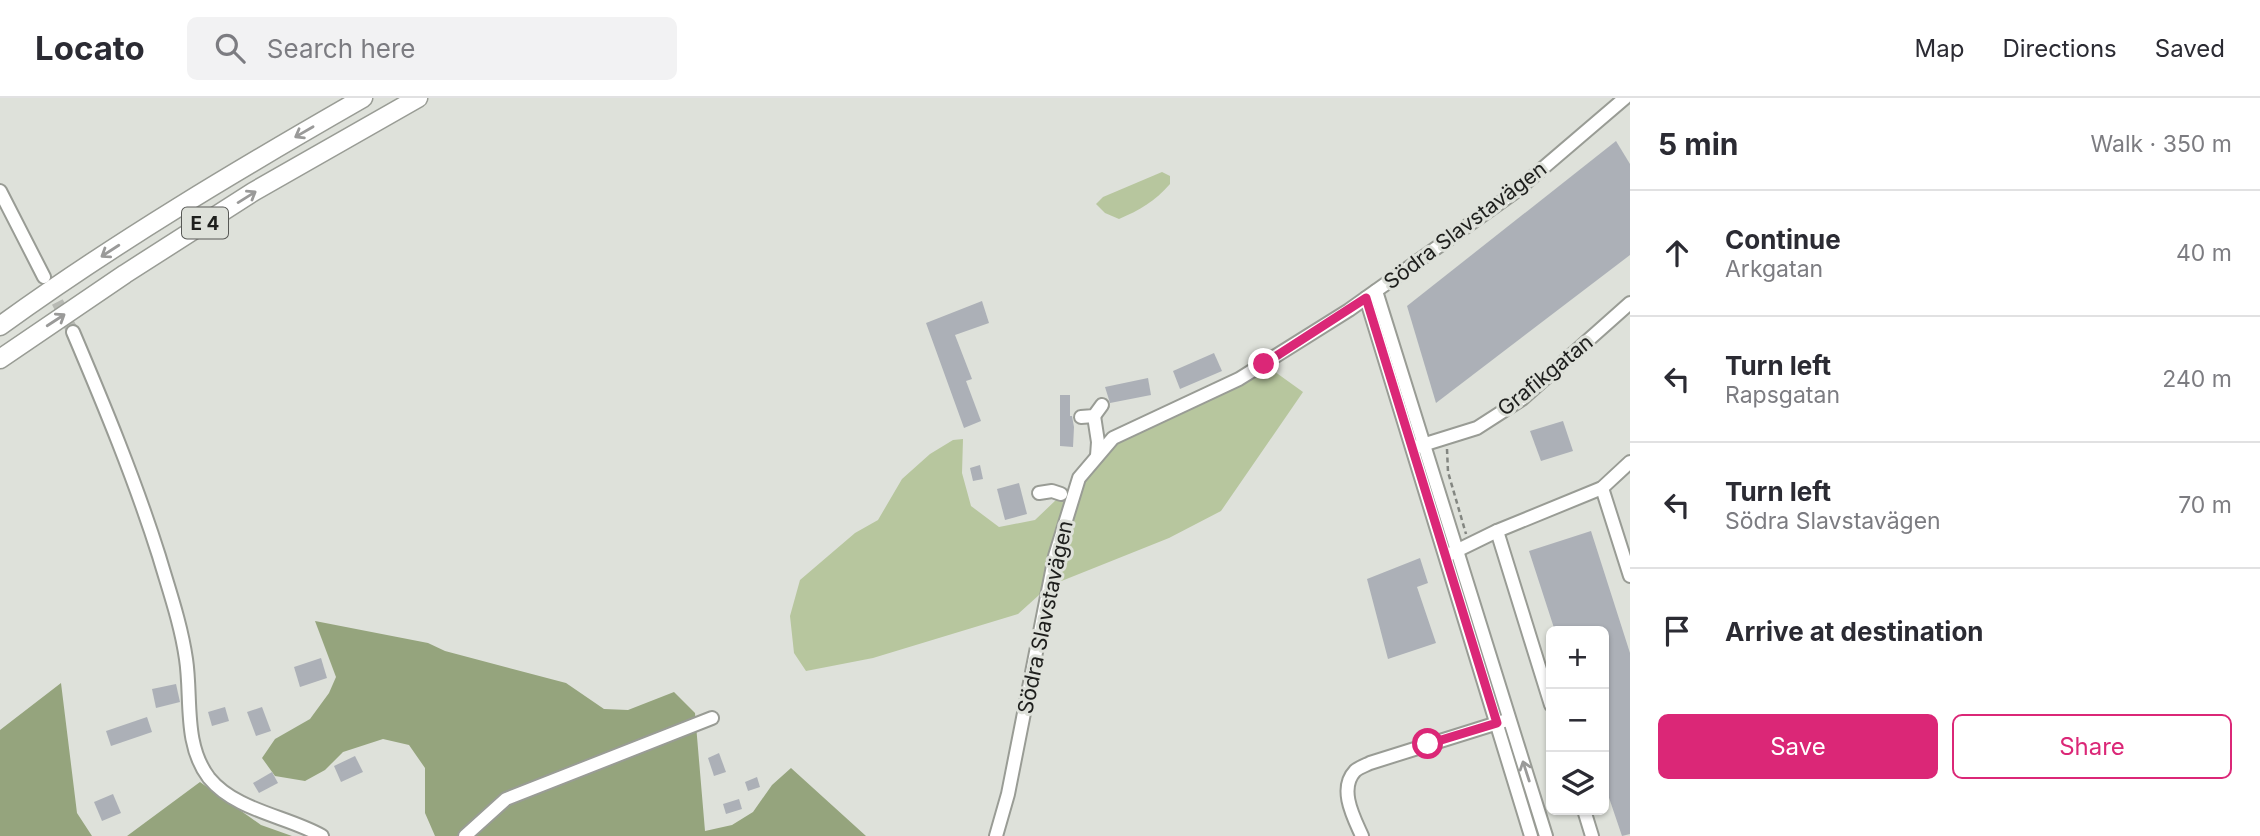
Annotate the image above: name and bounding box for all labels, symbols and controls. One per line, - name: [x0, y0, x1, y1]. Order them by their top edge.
- search box: [187, 17, 677, 80]
- text: Locato: [35, 28, 145, 68]
- icon: search: [211, 29, 249, 67]
- text: Search here: [267, 33, 415, 64]
- text: Map: [1915, 34, 1964, 63]
- text: Directions: [2002, 34, 2117, 63]
- text: Saved: [2155, 34, 2225, 63]
- one-way arrow: [294, 125, 314, 139]
- text: 5 min: [1658, 126, 1738, 162]
- text: Walk · 350 m: [2091, 130, 2232, 158]
- street label: Södra Slavstavägen: [1379, 156, 1551, 294]
- one-way arrow: [237, 189, 256, 204]
- road number: E 4: [182, 208, 228, 238]
- text: Continue: [1725, 224, 1841, 255]
- icon: ahead: [1658, 234, 1696, 272]
- text: 40 m: [2176, 239, 2232, 267]
- one-way arrow: [100, 244, 120, 258]
- text: Arkgatan: [1725, 255, 1823, 283]
- one-way arrow: [46, 313, 65, 327]
- street label: Grafikgatan: [1492, 329, 1598, 421]
- route end: [1248, 348, 1279, 379]
- text: Turn left: [1725, 350, 1831, 381]
- icon: left: [1658, 360, 1696, 398]
- text: 240 m: [2162, 365, 2232, 393]
- text: Rapsgatan: [1725, 381, 1840, 409]
- text: Turn left: [1725, 476, 1831, 507]
- icon: left: [1658, 486, 1696, 524]
- text: 70 m: [2178, 491, 2232, 519]
- text: Södra Slavstavägen: [1725, 507, 1941, 535]
- street label: Södra Slavstavägen: [1012, 518, 1078, 716]
- icon: arrive: [1658, 612, 1696, 650]
- text: Arrive at destination: [1725, 616, 1984, 647]
- map controls: [1546, 626, 1609, 815]
- button: +: [1546, 626, 1609, 689]
- button: −: [1546, 689, 1609, 752]
- button: Save: [1658, 714, 1938, 779]
- button: Share: [1952, 714, 2232, 779]
- route start: [1412, 728, 1443, 759]
- button: layers: [1546, 752, 1609, 815]
- one-way arrow: [1518, 760, 1531, 782]

